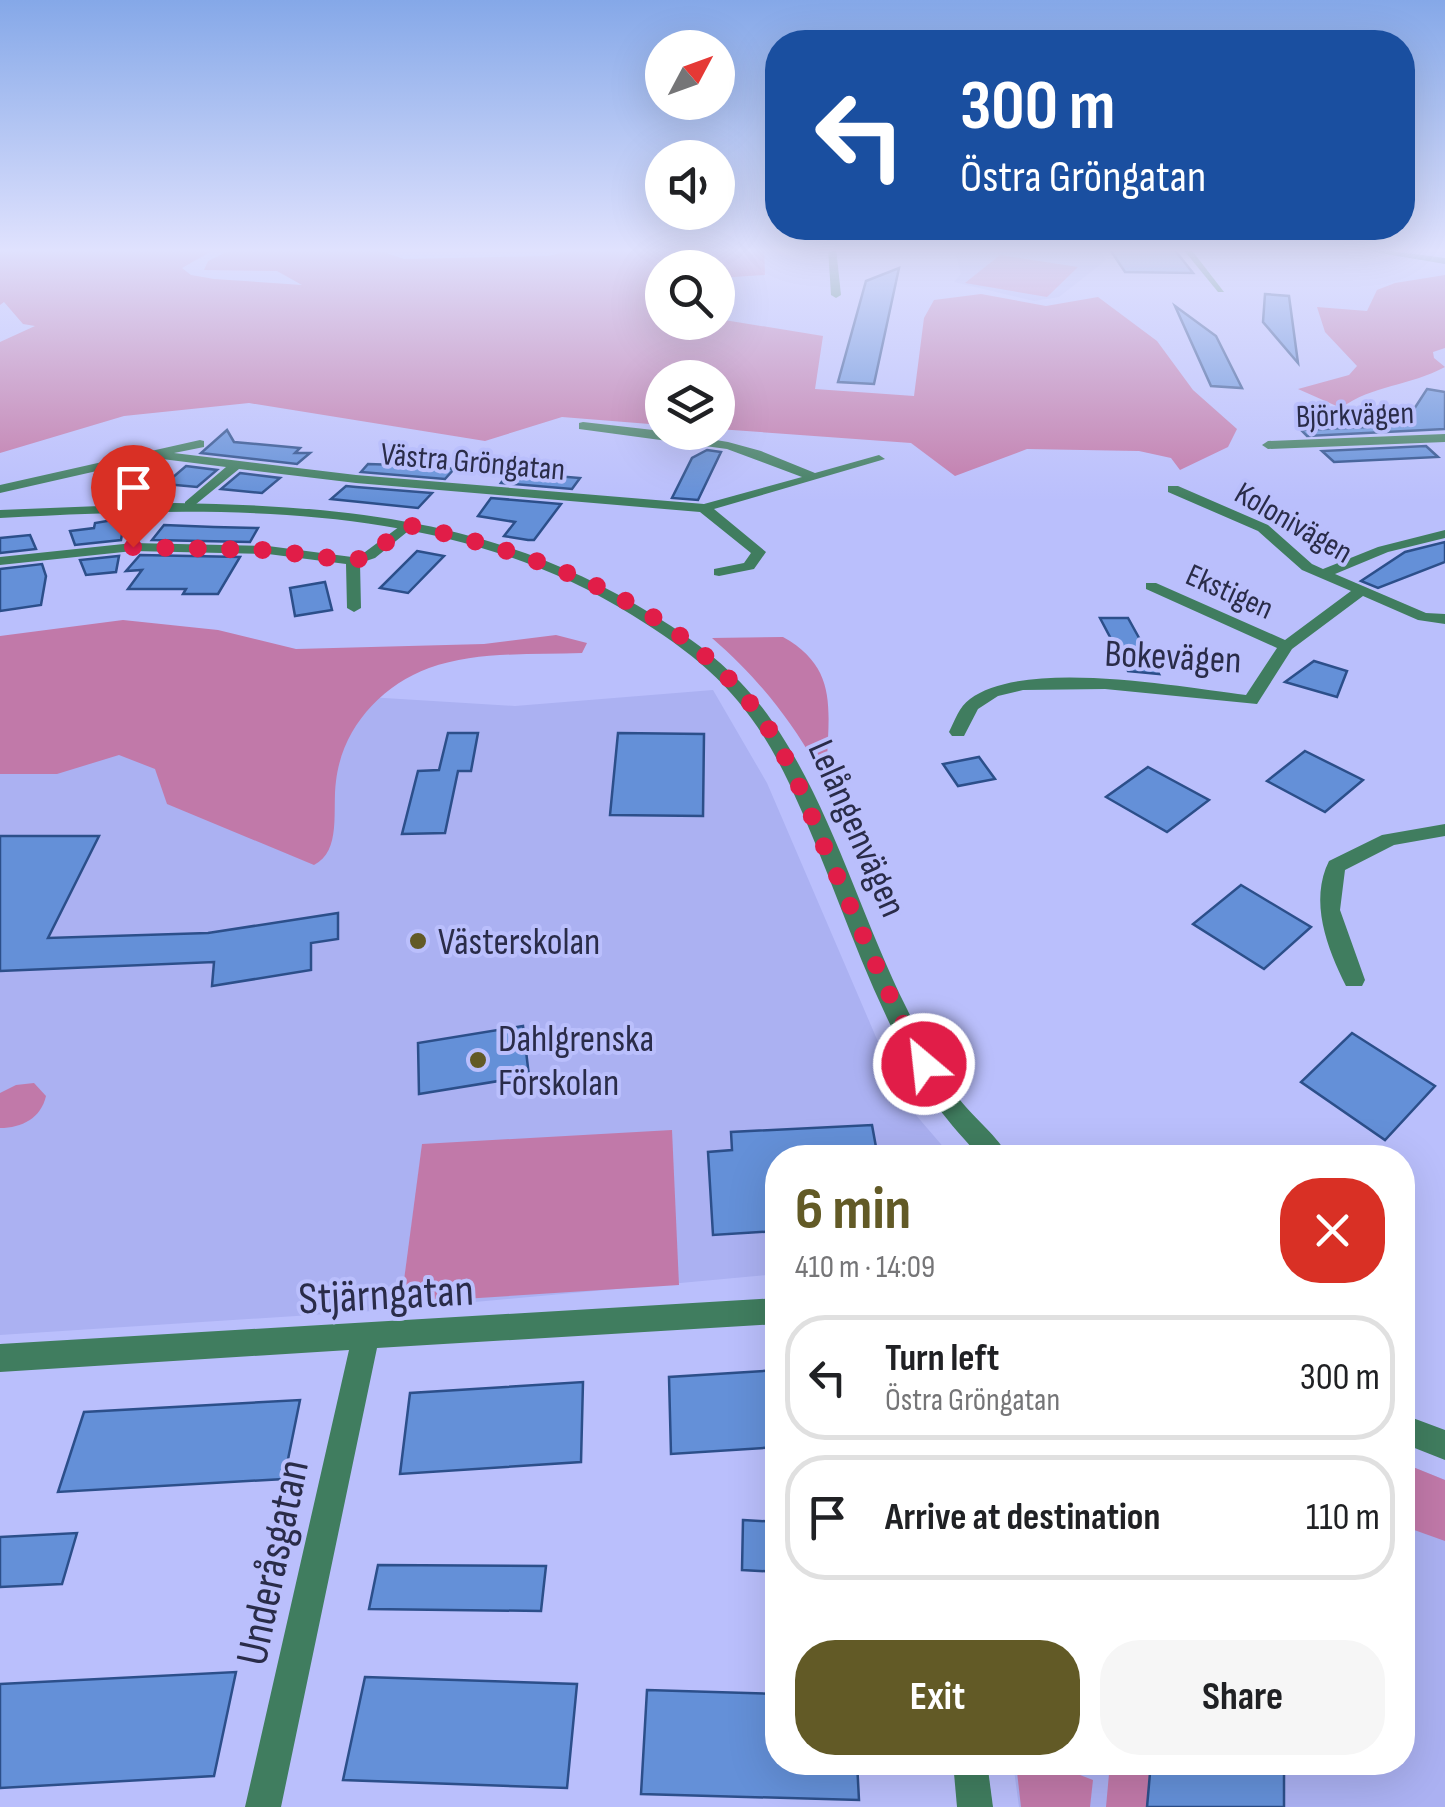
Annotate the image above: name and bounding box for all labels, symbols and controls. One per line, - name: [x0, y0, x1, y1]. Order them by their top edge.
- north arrow: [645, 30, 735, 120]
- map controls: [645, 30, 735, 450]
- text: 300 m: [960, 65, 1115, 149]
- icon: left: [795, 70, 925, 200]
- button: sound: [645, 140, 735, 230]
- text: Östra Gröngatan: [960, 150, 1206, 205]
- button: search: [645, 250, 735, 340]
- button: layers: [645, 360, 735, 450]
- street label: Björkvägen: [1295, 394, 1415, 437]
- street label: Västra Gröngatan: [379, 435, 567, 490]
- pin: [91, 445, 176, 548]
- icon: arrive: [106, 460, 161, 515]
- street label: Kolonivägen: [1227, 474, 1359, 573]
- street label: Ekstigen: [1180, 556, 1279, 629]
- street label: Bokevägen: [1103, 631, 1242, 684]
- street label: Lelångenvägen: [798, 733, 916, 924]
- place label: Västerskolan: [438, 920, 600, 965]
- marker: Västerskolan: [407, 930, 429, 952]
- position arrow: [872, 1012, 976, 1116]
- place label: Dahlgrenska Förskolan: [498, 1017, 654, 1106]
- marker: Dahlgrenska Förskolan: [467, 1049, 489, 1071]
- text: 6 min: [795, 1174, 911, 1246]
- button: close: [1280, 1178, 1385, 1283]
- text: 410 m · 14:09: [795, 1248, 935, 1287]
- street label: Stjärngatan: [297, 1263, 475, 1328]
- text: Turn left: [885, 1336, 999, 1381]
- icon: left: [800, 1350, 855, 1405]
- text: 300 m: [1300, 1355, 1380, 1400]
- text: Östra Gröngatan: [885, 1381, 1060, 1420]
- street label: Underåsgatan: [225, 1455, 322, 1670]
- icon: arrive: [800, 1490, 855, 1545]
- text: Arrive at destination: [885, 1495, 1160, 1540]
- text: 110 m: [1306, 1495, 1380, 1540]
- button: Exit: [795, 1640, 1080, 1755]
- button: Share: [1100, 1640, 1385, 1755]

